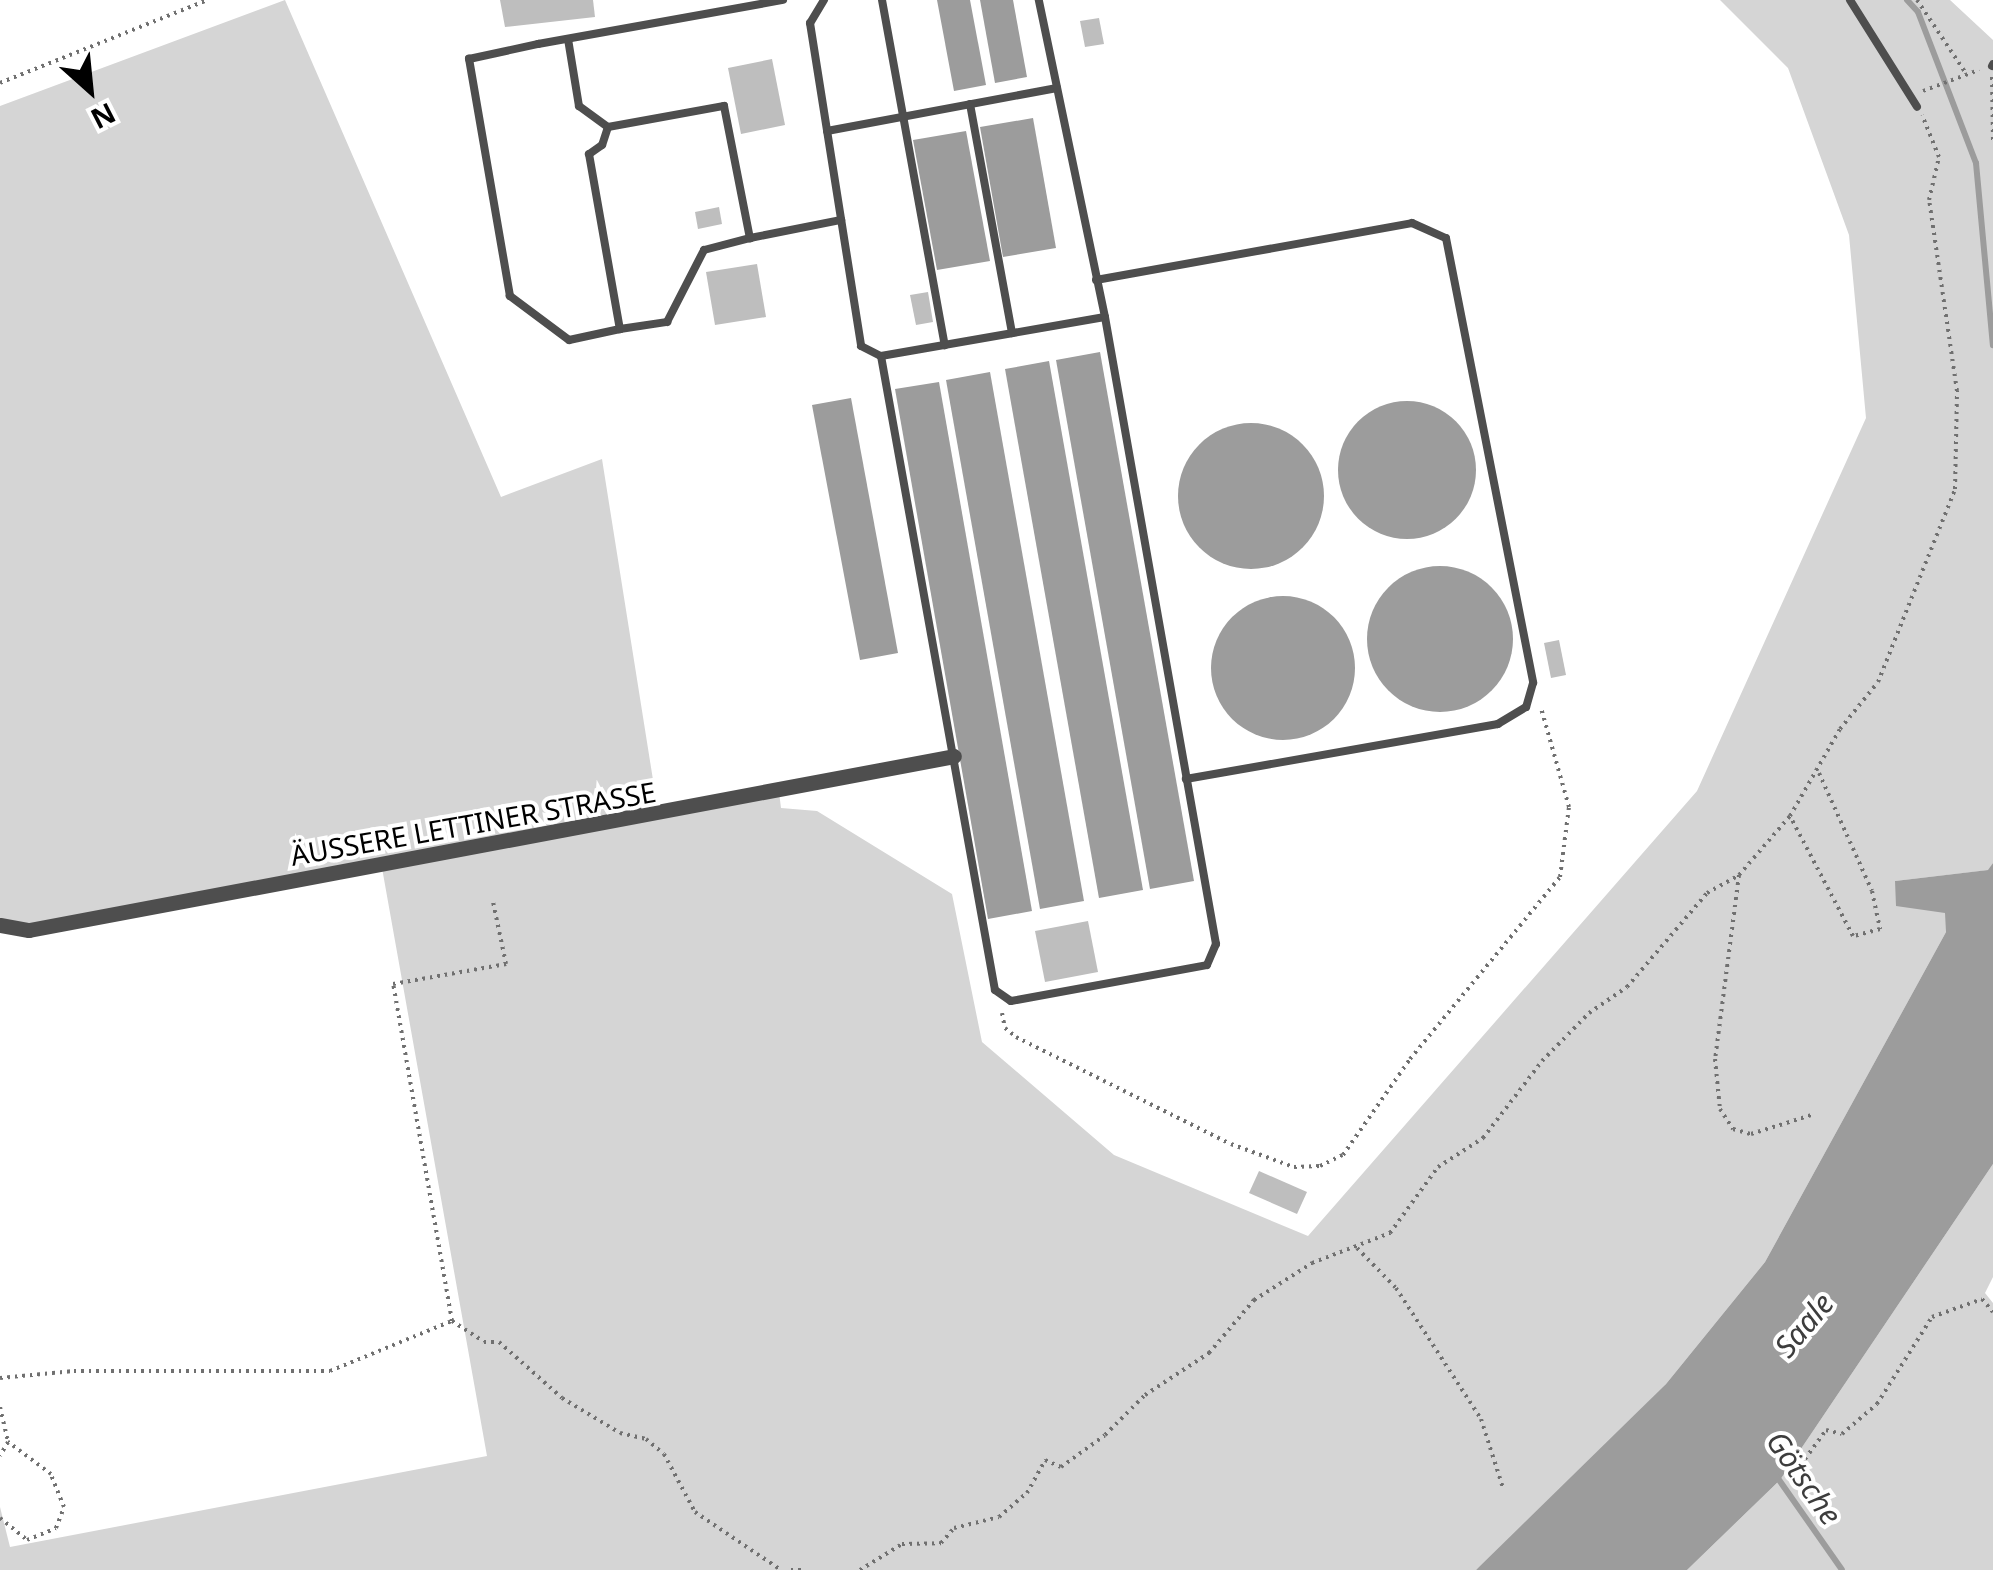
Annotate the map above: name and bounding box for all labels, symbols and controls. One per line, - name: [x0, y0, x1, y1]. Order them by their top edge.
- north arrow: [40, 40, 140, 140]
- text: N: [85, 95, 122, 139]
- street label: ÄUSSERE LETTINER STRASSE: [288, 774, 658, 872]
- water label: Saale: [1767, 1286, 1841, 1364]
- water label: Götsche: [1759, 1424, 1849, 1532]

